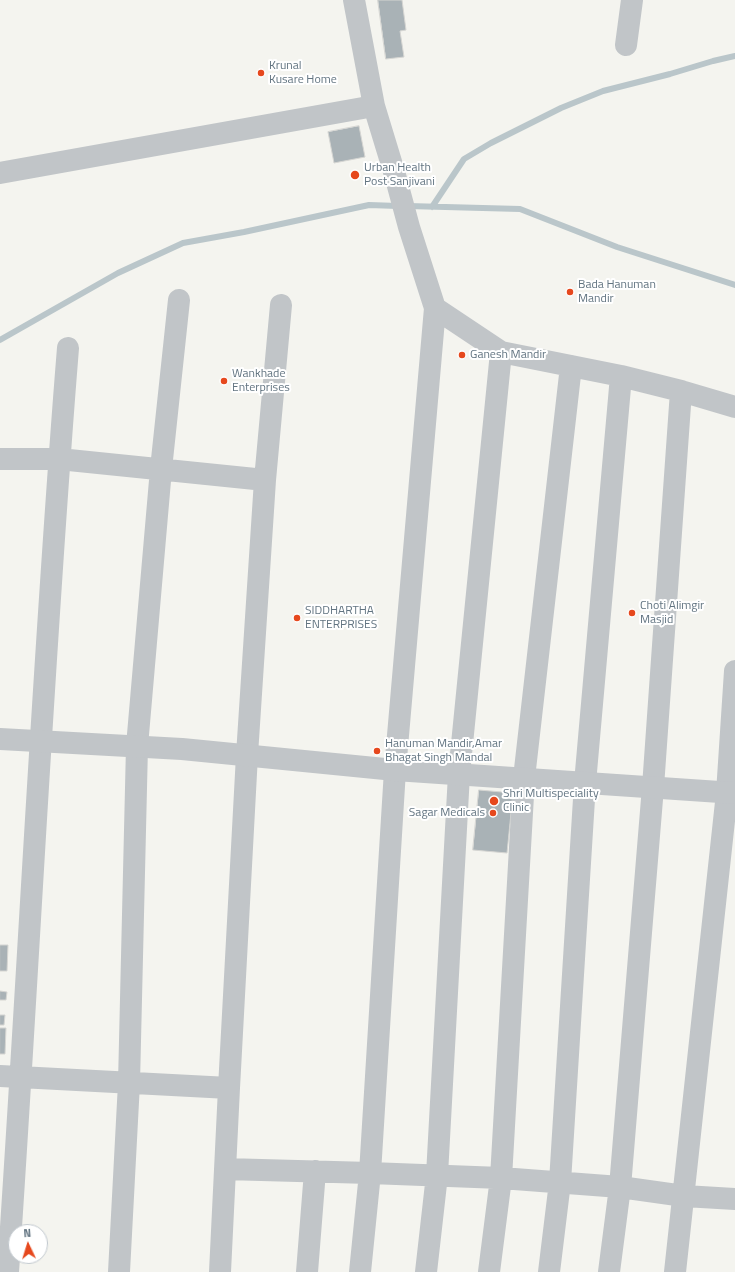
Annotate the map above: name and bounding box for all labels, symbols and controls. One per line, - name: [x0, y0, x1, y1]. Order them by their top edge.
- place label: Krunal Kusare Home: [269, 59, 337, 87]
- marker: Krunal Kusare Home: [256, 68, 266, 78]
- place label: Urban Health Post Sanjivani: [364, 161, 435, 189]
- marker: Urban Health Post Sanjivani: [349, 169, 361, 181]
- place label: Bada Hanuman Mandir: [578, 278, 656, 306]
- marker: Bada Hanuman Mandir: [565, 287, 575, 297]
- place label: Ganesh Mandir: [470, 348, 546, 362]
- marker: Ganesh Mandir: [457, 350, 467, 360]
- place label: Wankhade Enterprises: [232, 367, 290, 395]
- marker: Wankhade Enterprises: [219, 376, 229, 386]
- place label: Choti Alimgir Masjid: [640, 599, 704, 627]
- place label: SIDDHARTHA ENTERPRISES: [305, 604, 377, 632]
- marker: Choti Alimgir Masjid: [627, 608, 637, 618]
- marker: SIDDHARTHA ENTERPRISES: [292, 613, 302, 623]
- place label: Hanuman Mandir,Amar Bhagat Singh Mandal: [385, 737, 502, 765]
- marker: Hanuman Mandir,Amar Bhagat Singh Mandal: [372, 746, 382, 756]
- place label: Shri Multispeciality Clinic: [503, 787, 599, 815]
- marker: Shri Multispeciality Clinic: [488, 795, 500, 807]
- place label: Sagar Medicals: [409, 806, 485, 820]
- marker: Sagar Medicals: [488, 808, 498, 818]
- north arrow: [8, 1224, 48, 1264]
- text: N: [23, 1225, 32, 1241]

